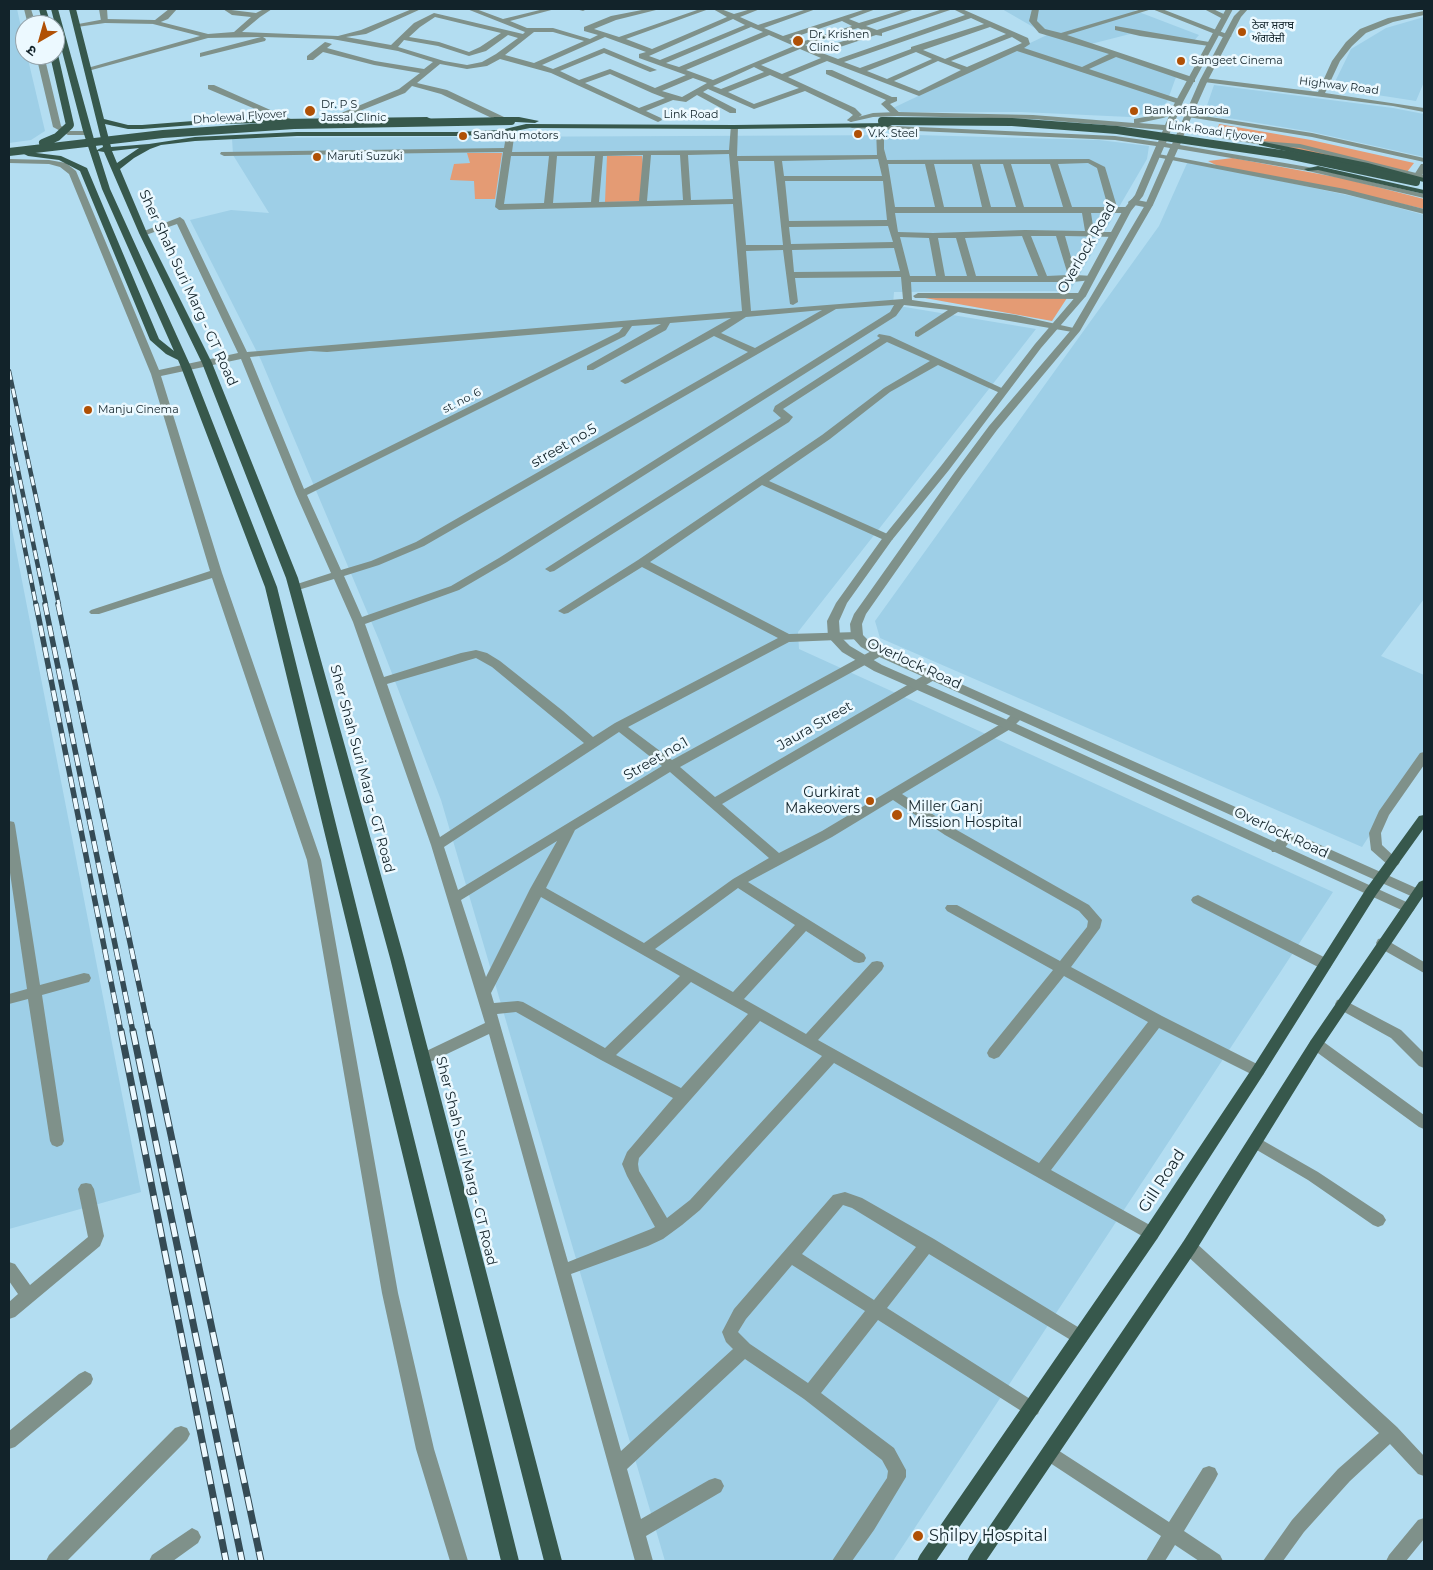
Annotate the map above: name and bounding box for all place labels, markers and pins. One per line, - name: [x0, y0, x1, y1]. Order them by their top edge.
- place label: ਠੇਕਾ ਸ਼ਰਾਬ ਅੰਗਰੇਜ਼ੀ: [1252, 19, 1294, 45]
- marker: ਠੇਕਾ ਸ਼ਰਾਬ ਅੰਗਰੇਜ਼ੀ: [1236, 26, 1248, 38]
- place label: Dr. Krishen Clinic: [809, 28, 869, 54]
- marker: Dr. Krishen Clinic: [791, 34, 805, 48]
- place label: Sangeet Cinema: [1191, 54, 1283, 68]
- marker: Sangeet Cinema: [1175, 55, 1187, 67]
- place label: Dr. P S Jassal Clinic: [321, 98, 386, 124]
- marker: Dr. P S Jassal Clinic: [303, 104, 317, 118]
- place label: Bank of Baroda: [1144, 104, 1229, 118]
- marker: Bank of Baroda: [1128, 105, 1140, 117]
- place label: V.K. Steel: [868, 127, 918, 141]
- marker: V.K. Steel: [852, 128, 864, 140]
- place label: Sandhu motors: [473, 129, 558, 143]
- marker: Sandhu motors: [457, 130, 469, 142]
- place label: Maruti Suzuki: [327, 150, 403, 164]
- marker: Maruti Suzuki: [311, 151, 323, 163]
- place label: Manju Cinema: [98, 403, 179, 417]
- marker: Manju Cinema: [82, 404, 94, 416]
- place label: Gurkirat Makeovers: [785, 785, 860, 818]
- marker: Gurkirat Makeovers: [864, 795, 876, 807]
- place label: Miller Ganj Mission Hospital: [908, 799, 1022, 832]
- marker: Miller Ganj Mission Hospital: [890, 808, 904, 822]
- place label: Shilpy Hospital: [929, 1526, 1048, 1546]
- marker: Shilpy Hospital: [911, 1529, 925, 1543]

